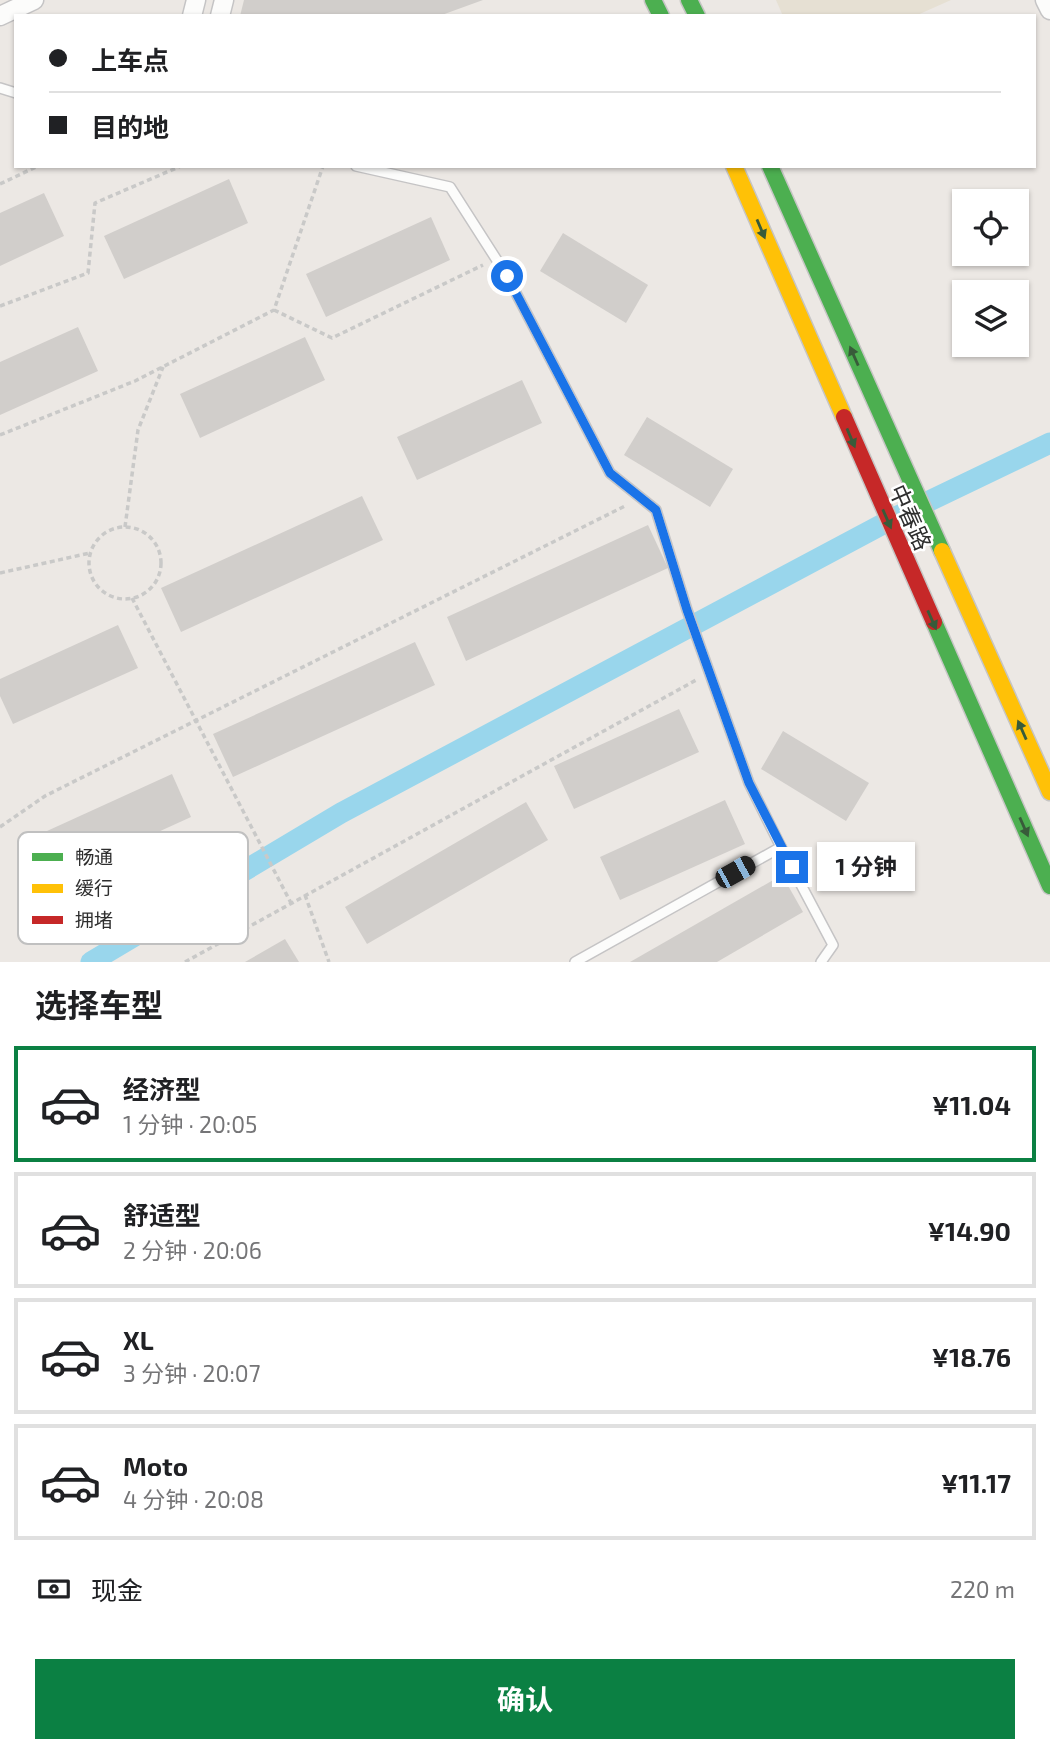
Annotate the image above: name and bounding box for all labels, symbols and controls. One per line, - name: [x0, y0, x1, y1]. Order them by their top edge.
- text: 上车点: [91, 44, 169, 75]
- text: 目的地: [91, 111, 169, 142]
- map controls: [952, 189, 1029, 357]
- button: locate: [952, 189, 1029, 266]
- one-way arrow: [755, 219, 767, 239]
- route start: [491, 260, 523, 292]
- button: layers: [952, 280, 1029, 357]
- one-way arrow: [848, 346, 860, 366]
- one-way arrow: [846, 427, 857, 448]
- street label: 中春路: [884, 480, 938, 554]
- one-way arrow: [881, 509, 893, 529]
- one-way arrow: [927, 609, 938, 630]
- one-way arrow: [1016, 720, 1028, 740]
- one-way arrow: [1019, 817, 1030, 838]
- legend: [18, 832, 248, 944]
- callout: 1 分钟: [816, 842, 914, 892]
- text: 畅通: [75, 845, 113, 868]
- route end: [776, 851, 808, 883]
- text: 1 分钟: [836, 852, 896, 880]
- car: [712, 853, 759, 891]
- text: 缓行: [75, 876, 113, 899]
- text: 拥堵: [75, 908, 113, 931]
- text: 选择车型: [35, 985, 163, 1023]
- icon: car: [39, 1073, 102, 1136]
- text: 经济型: [123, 1073, 201, 1104]
- text: ¥11.04: [932, 1089, 1011, 1120]
- text: 1 分钟 · 20:05: [123, 1110, 257, 1138]
- icon: car: [39, 1199, 102, 1262]
- text: 舒适型: [123, 1199, 201, 1230]
- text: ¥14.90: [928, 1215, 1011, 1246]
- text: 2 分钟 · 20:06: [123, 1236, 262, 1264]
- text: XL: [123, 1324, 154, 1355]
- icon: car: [39, 1325, 102, 1388]
- text: ¥18.76: [932, 1341, 1011, 1372]
- text: 3 分钟 · 20:07: [123, 1359, 260, 1387]
- text: Moto: [123, 1450, 188, 1481]
- icon: car: [39, 1451, 102, 1514]
- text: ¥11.17: [941, 1467, 1011, 1498]
- text: 4 分钟 · 20:08: [123, 1485, 264, 1513]
- icon: cash: [35, 1570, 73, 1608]
- text: 现金: [91, 1574, 143, 1605]
- text: 220 m: [950, 1575, 1015, 1603]
- button: 确认: [35, 1659, 1015, 1739]

